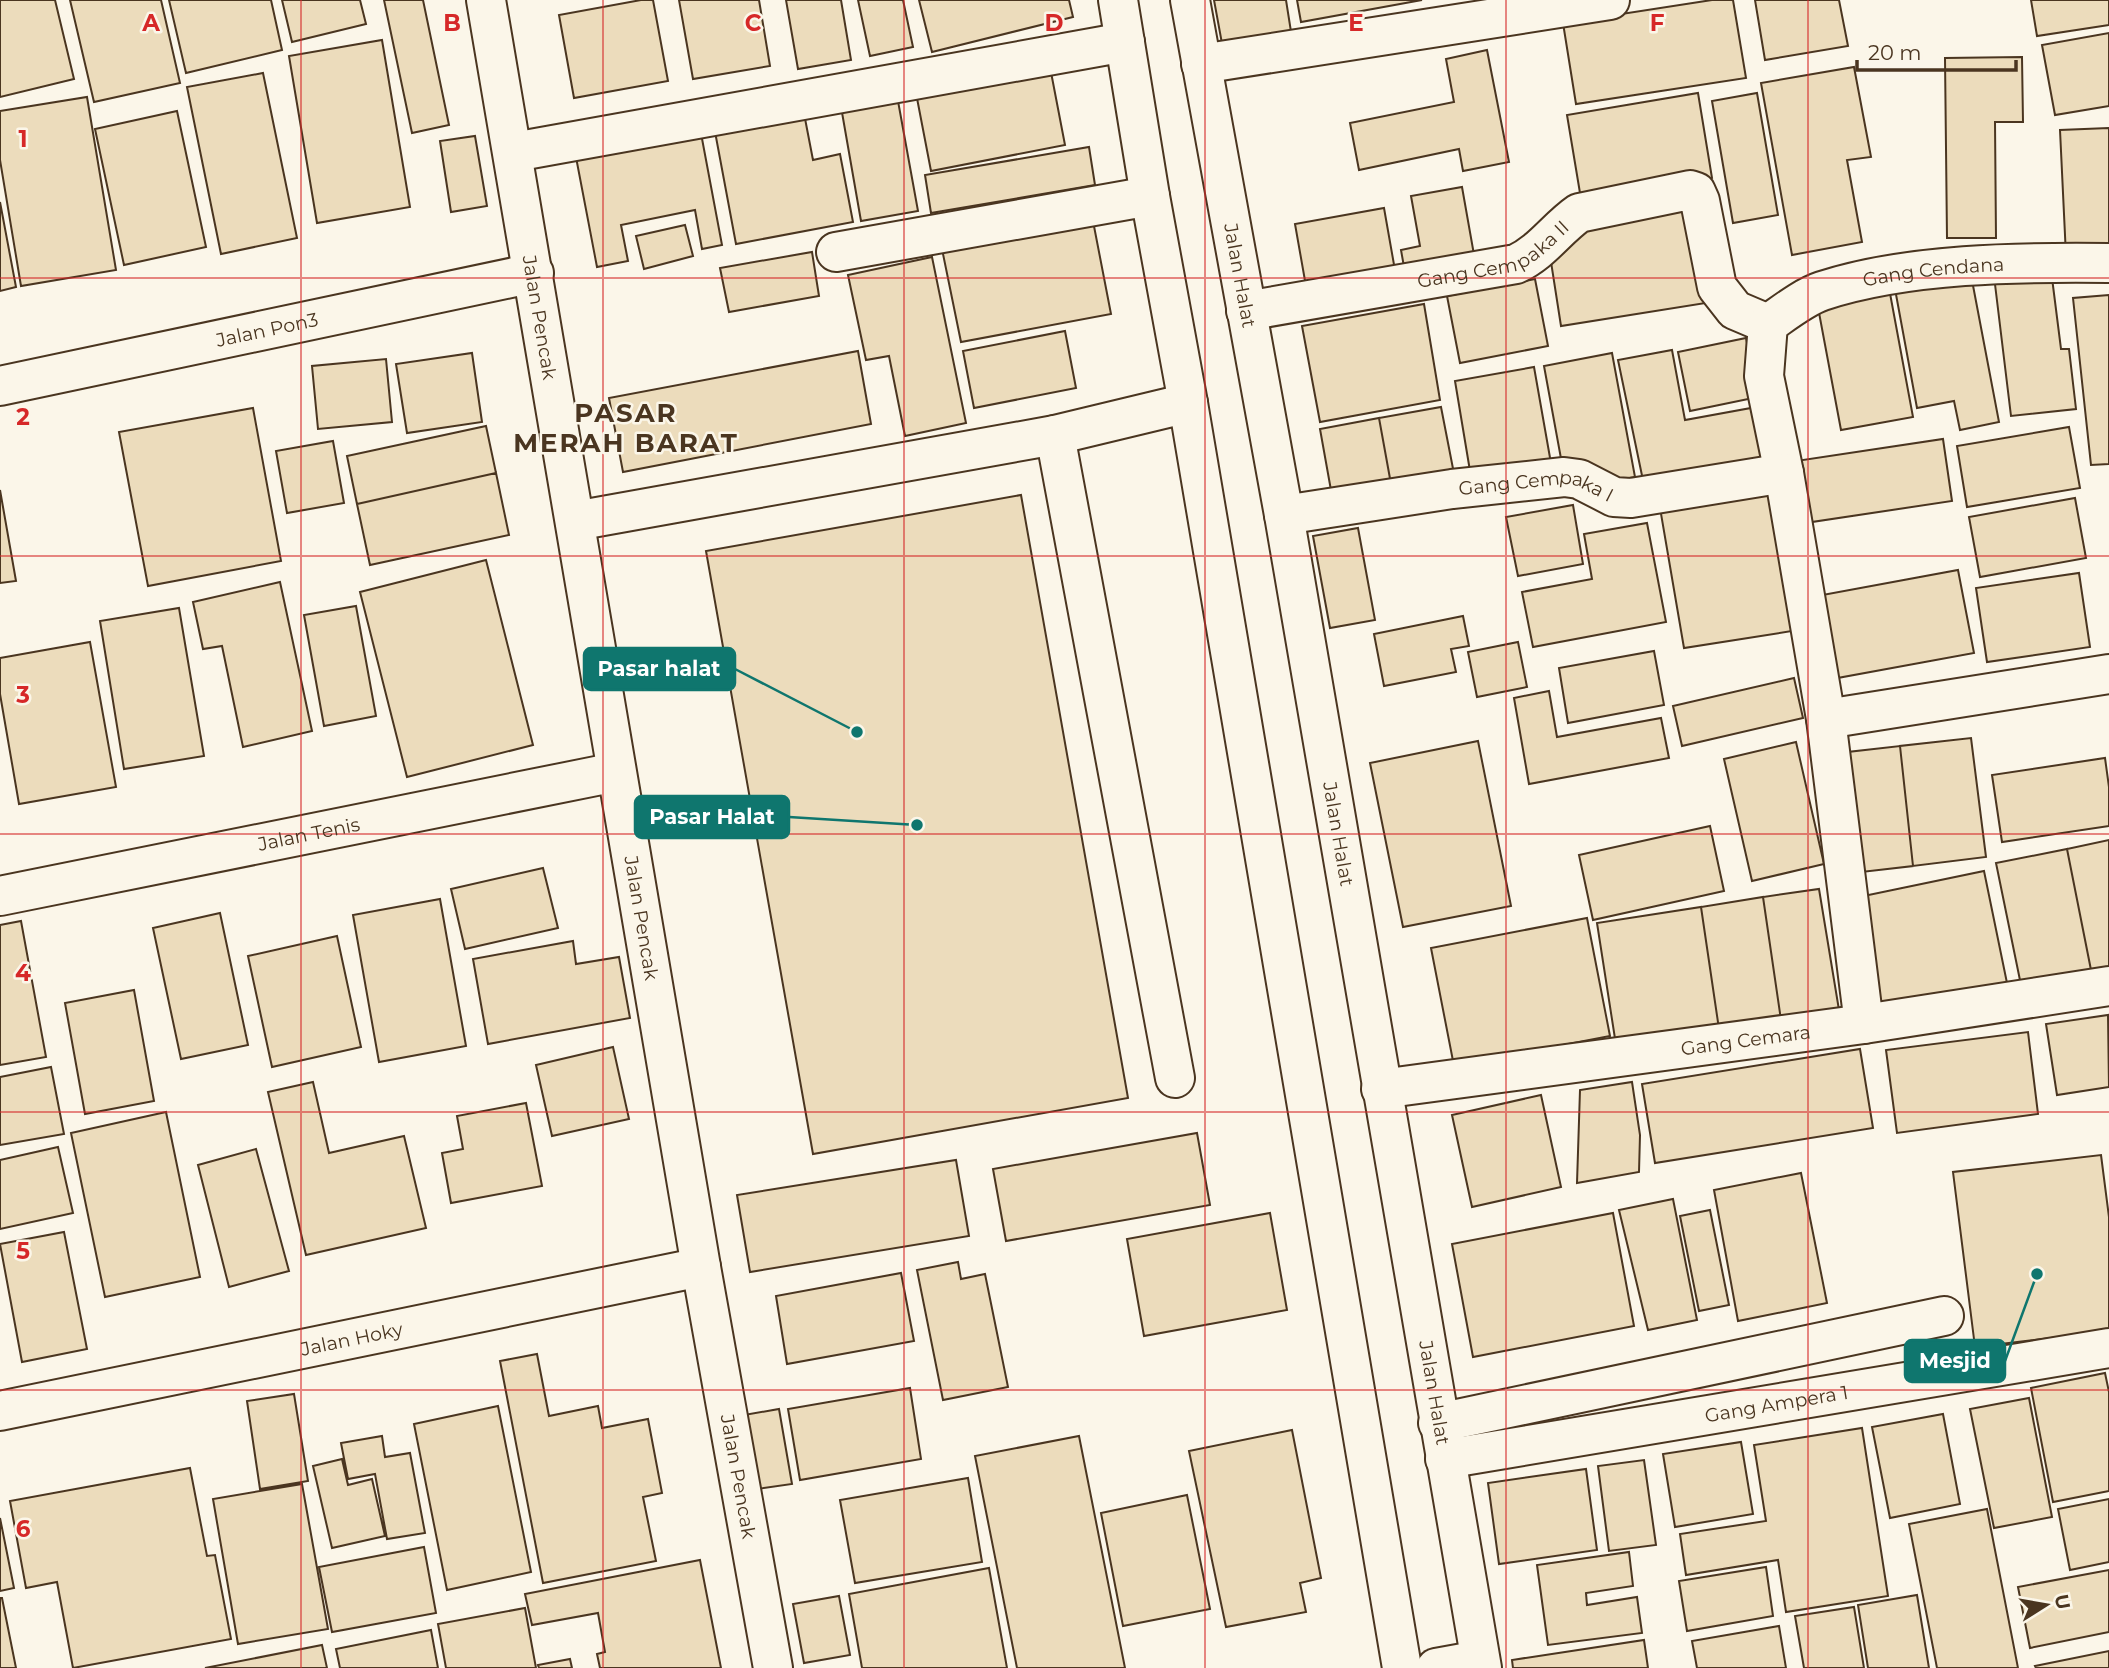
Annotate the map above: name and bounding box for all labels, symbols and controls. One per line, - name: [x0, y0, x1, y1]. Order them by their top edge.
- text: A: [141, 9, 160, 37]
- text: B: [443, 9, 461, 37]
- text: C: [745, 9, 762, 37]
- text: D: [1045, 9, 1064, 37]
- text: E: [1348, 9, 1364, 37]
- text: F: [1650, 9, 1665, 37]
- scale bar: [1857, 28, 2016, 72]
- text: 20 m: [1868, 40, 1922, 65]
- text: 1: [18, 125, 28, 153]
- street label: Gang Cempaka II: [1415, 216, 1574, 293]
- street label: Jalan Halat: [1219, 221, 1261, 330]
- street label: Jalan Pencak: [517, 253, 561, 382]
- street label: Gang Cendana: [1861, 253, 2005, 292]
- street label: Jalan Pon3: [213, 308, 320, 352]
- district label: PASAR MERAH BARAT: [513, 397, 739, 459]
- text: 2: [16, 403, 30, 431]
- street label: Gang Cempaka I: [1457, 466, 1617, 507]
- callout: Pasar halat: [584, 648, 735, 690]
- text: Pasar halat: [598, 656, 721, 681]
- text: 3: [15, 681, 30, 709]
- street label: Jalan Halat: [1318, 779, 1359, 888]
- callout: Pasar Halat: [635, 796, 789, 838]
- text: Pasar Halat: [649, 804, 775, 829]
- street label: Jalan Tenis: [255, 813, 362, 856]
- street label: Jalan Pencak: [619, 853, 663, 983]
- text: 4: [15, 959, 31, 987]
- street label: Gang Cemara: [1679, 1020, 1812, 1061]
- text: 5: [16, 1237, 30, 1265]
- street label: Jalan Hoky: [298, 1317, 405, 1361]
- street label: Jalan Halat: [1414, 1338, 1455, 1447]
- callout: Mesjid: [1905, 1340, 2005, 1382]
- text: Mesjid: [1919, 1348, 1991, 1373]
- street label: Gang Ampera 1: [1703, 1381, 1850, 1427]
- street label: Jalan Pencak: [716, 1412, 761, 1541]
- text: 6: [16, 1515, 31, 1543]
- north arrow: [2011, 1570, 2081, 1640]
- text: U: [2049, 1592, 2075, 1611]

